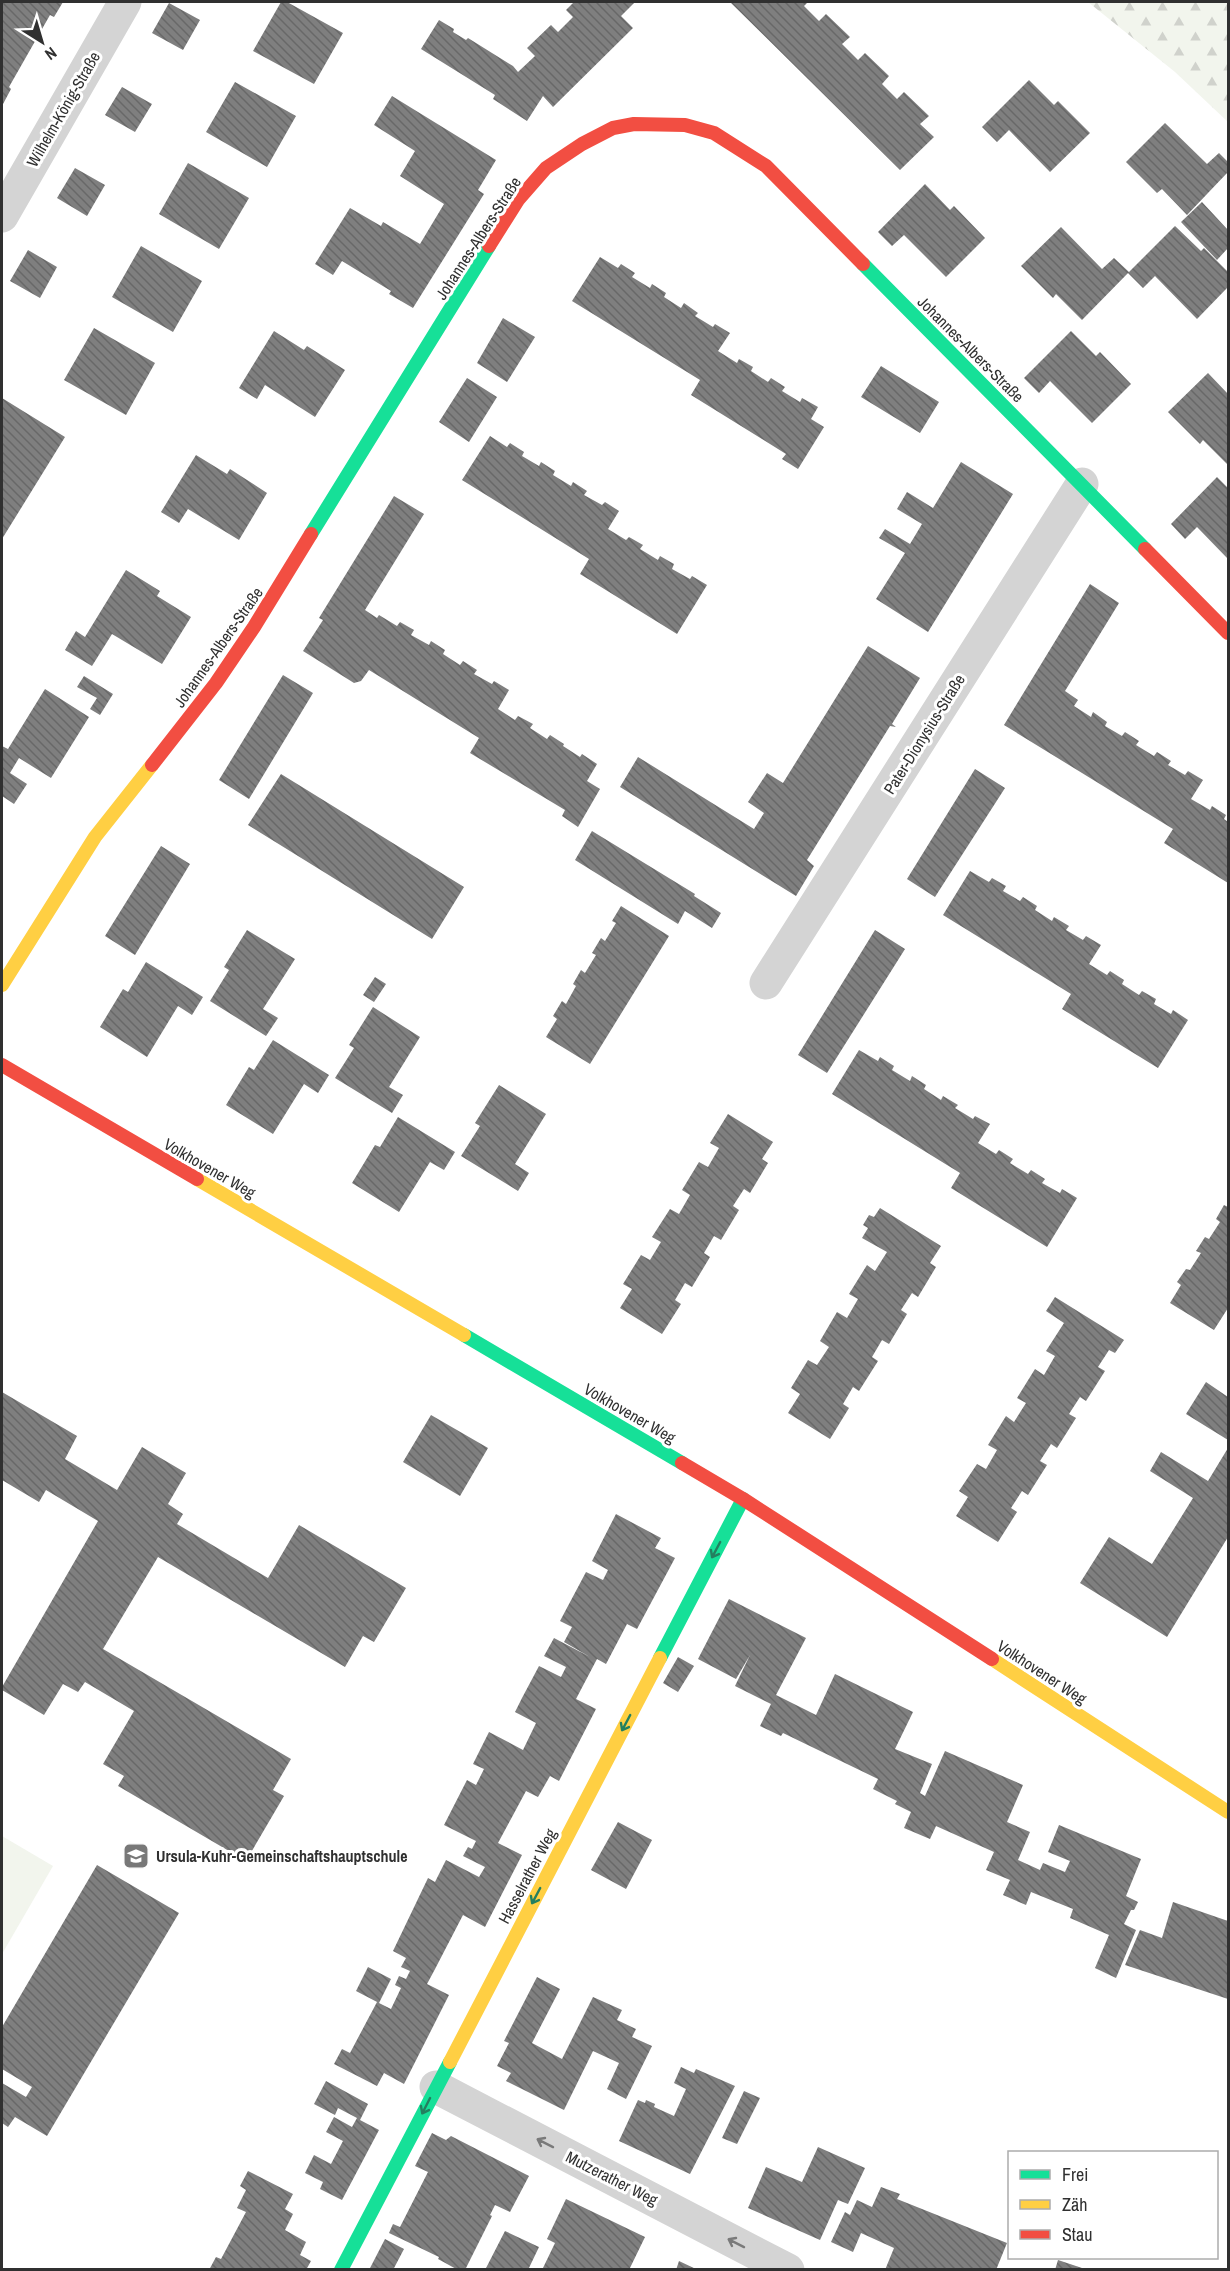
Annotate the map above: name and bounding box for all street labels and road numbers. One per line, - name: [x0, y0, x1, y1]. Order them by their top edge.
- street label: Wilhelm-König-Straße: [21, 47, 105, 171]
- street label: Johannes-Albers-Straße: [430, 172, 526, 304]
- street label: Johannes-Albers-Straße: [913, 291, 1029, 407]
- street label: Johannes-Albers-Straße: [168, 582, 268, 712]
- street label: Pater-Dionysius-Straße: [878, 670, 970, 798]
- street label: Volkhovener Weg: [160, 1133, 261, 1204]
- street label: Volkhovener Weg: [580, 1378, 681, 1449]
- street label: Volkhovener Weg: [993, 1635, 1092, 1710]
- street label: Hasselrather Weg: [493, 1824, 562, 1927]
- street label: Mutzerather Weg: [562, 2145, 662, 2211]

